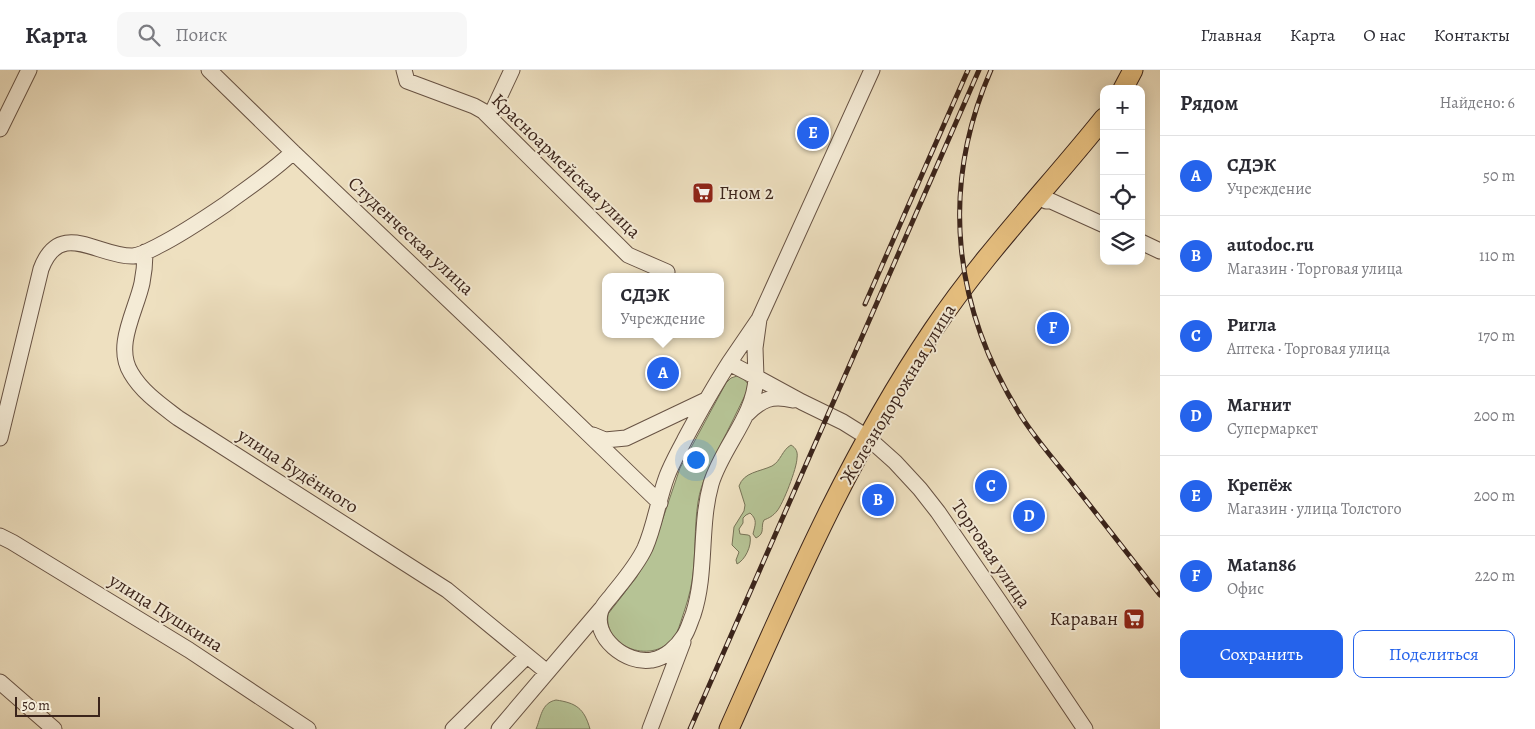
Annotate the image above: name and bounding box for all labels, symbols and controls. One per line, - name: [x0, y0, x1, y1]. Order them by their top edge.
- search box: [117, 12, 467, 57]
- text: Карта: [25, 19, 87, 51]
- icon: search: [135, 21, 163, 49]
- text: Поиск: [175, 22, 227, 48]
- text: Главная: [1201, 23, 1262, 47]
- text: Карта: [1290, 23, 1335, 47]
- text: О нас: [1363, 23, 1406, 47]
- text: Контакты: [1434, 23, 1510, 47]
- map controls: [1100, 85, 1145, 265]
- button: +: [1100, 85, 1145, 130]
- street label: Красноармейская улица: [486, 88, 647, 244]
- text: Рядом: [1180, 89, 1238, 117]
- text: Найдено: 6: [1440, 92, 1515, 114]
- pin: E: [797, 114, 829, 152]
- button: −: [1100, 130, 1145, 175]
- text: СДЭК: [1227, 152, 1276, 178]
- text: A: [1191, 165, 1201, 187]
- text: 50 m: [1483, 165, 1515, 187]
- street label: Студенческая улица: [342, 171, 480, 301]
- button: locate: [1100, 175, 1145, 220]
- text: Учреждение: [1227, 178, 1312, 200]
- place label: Гном 2: [719, 180, 774, 206]
- supermarket icon: Гном 2: [691, 181, 715, 205]
- button: layers: [1100, 220, 1145, 265]
- text: autodoc.ru: [1227, 232, 1314, 258]
- text: B: [1191, 245, 1201, 267]
- text: 110 m: [1479, 245, 1515, 267]
- text: Магазин · Торговая улица: [1227, 258, 1403, 280]
- popup: [602, 273, 724, 338]
- text: СДЭК: [621, 282, 670, 308]
- street label: Железнодорожная улица: [834, 299, 962, 489]
- text: Учреждение: [621, 308, 705, 330]
- pin: F: [1037, 309, 1069, 347]
- text: Ригла: [1227, 312, 1276, 338]
- text: C: [1191, 325, 1201, 347]
- text: 170 m: [1478, 325, 1515, 347]
- text: Аптека · Торговая улица: [1227, 338, 1390, 360]
- pin: A: [647, 354, 679, 392]
- text: Магнит: [1227, 392, 1291, 418]
- text: D: [1190, 405, 1202, 427]
- text: 200 m: [1474, 405, 1515, 427]
- text: Супермаркет: [1227, 418, 1318, 440]
- street label: улица Будённого: [232, 422, 364, 520]
- your location: [683, 447, 709, 473]
- pin: C: [975, 467, 1007, 505]
- text: Крепёж: [1227, 472, 1292, 498]
- pin: B: [862, 481, 894, 519]
- text: E: [1191, 485, 1201, 507]
- text: 200 m: [1474, 485, 1515, 507]
- street label: Торговая улица: [945, 495, 1037, 614]
- pin: D: [1013, 497, 1045, 535]
- text: Магазин · улица Толстого: [1227, 498, 1402, 520]
- text: Matan86: [1227, 552, 1296, 578]
- text: F: [1192, 565, 1200, 587]
- text: 220 m: [1475, 565, 1515, 587]
- street label: улица Пушкина: [103, 567, 228, 659]
- text: Офис: [1227, 578, 1264, 600]
- place label: Караван: [1050, 606, 1118, 632]
- supermarket icon: Караван: [1122, 607, 1146, 631]
- button: Сохранить: [1180, 630, 1343, 678]
- button: Поделиться: [1353, 630, 1515, 678]
- scale bar: [15, 694, 100, 717]
- text: 50 m: [22, 696, 50, 715]

